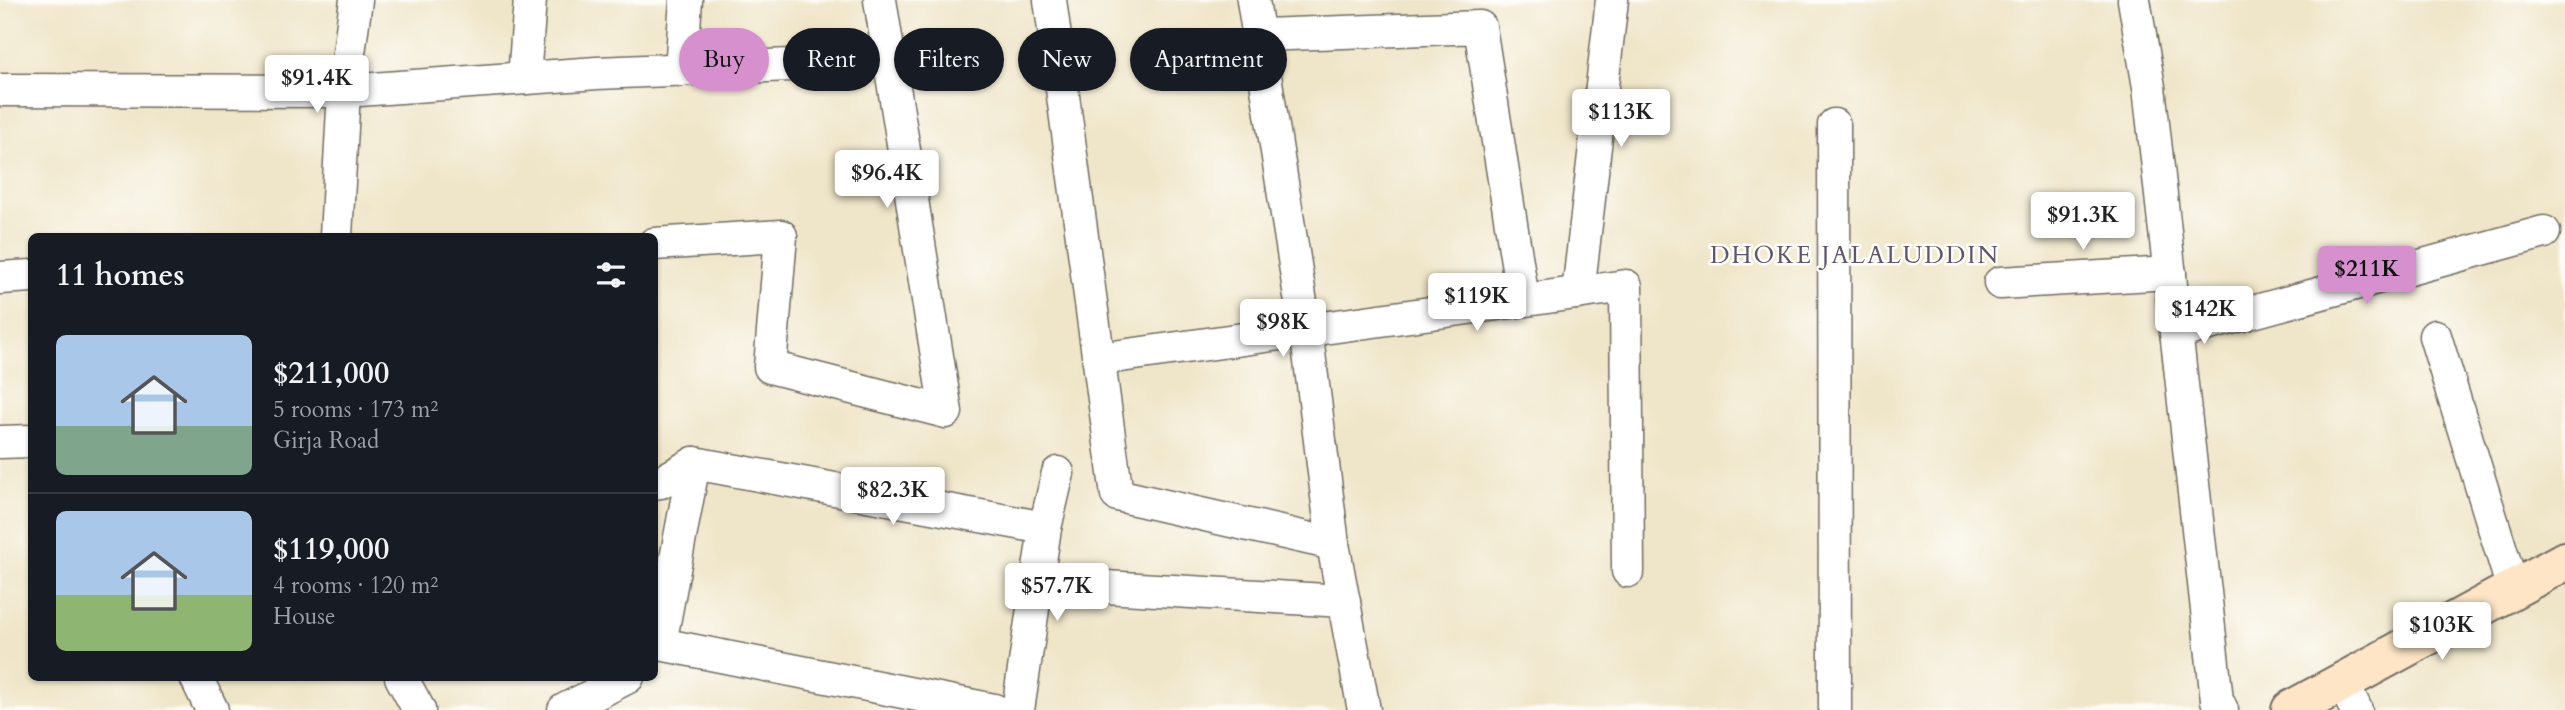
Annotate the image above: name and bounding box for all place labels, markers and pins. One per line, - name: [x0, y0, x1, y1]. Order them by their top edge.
- pin: $91.4K: [260, 55, 374, 115]
- pin: $113K: [1572, 90, 1670, 149]
- pin: $96.4K: [830, 150, 944, 210]
- pin: $91.3K: [2026, 192, 2140, 252]
- pin: $211K: [2318, 246, 2416, 306]
- pin: $119K: [1428, 274, 1526, 333]
- pin: $142K: [2155, 286, 2253, 346]
- pin: $98K: [1242, 300, 1324, 359]
- pin: $82.3K: [836, 468, 950, 527]
- pin: $57.7K: [1000, 564, 1114, 623]
- pin: $103K: [2393, 602, 2491, 662]

